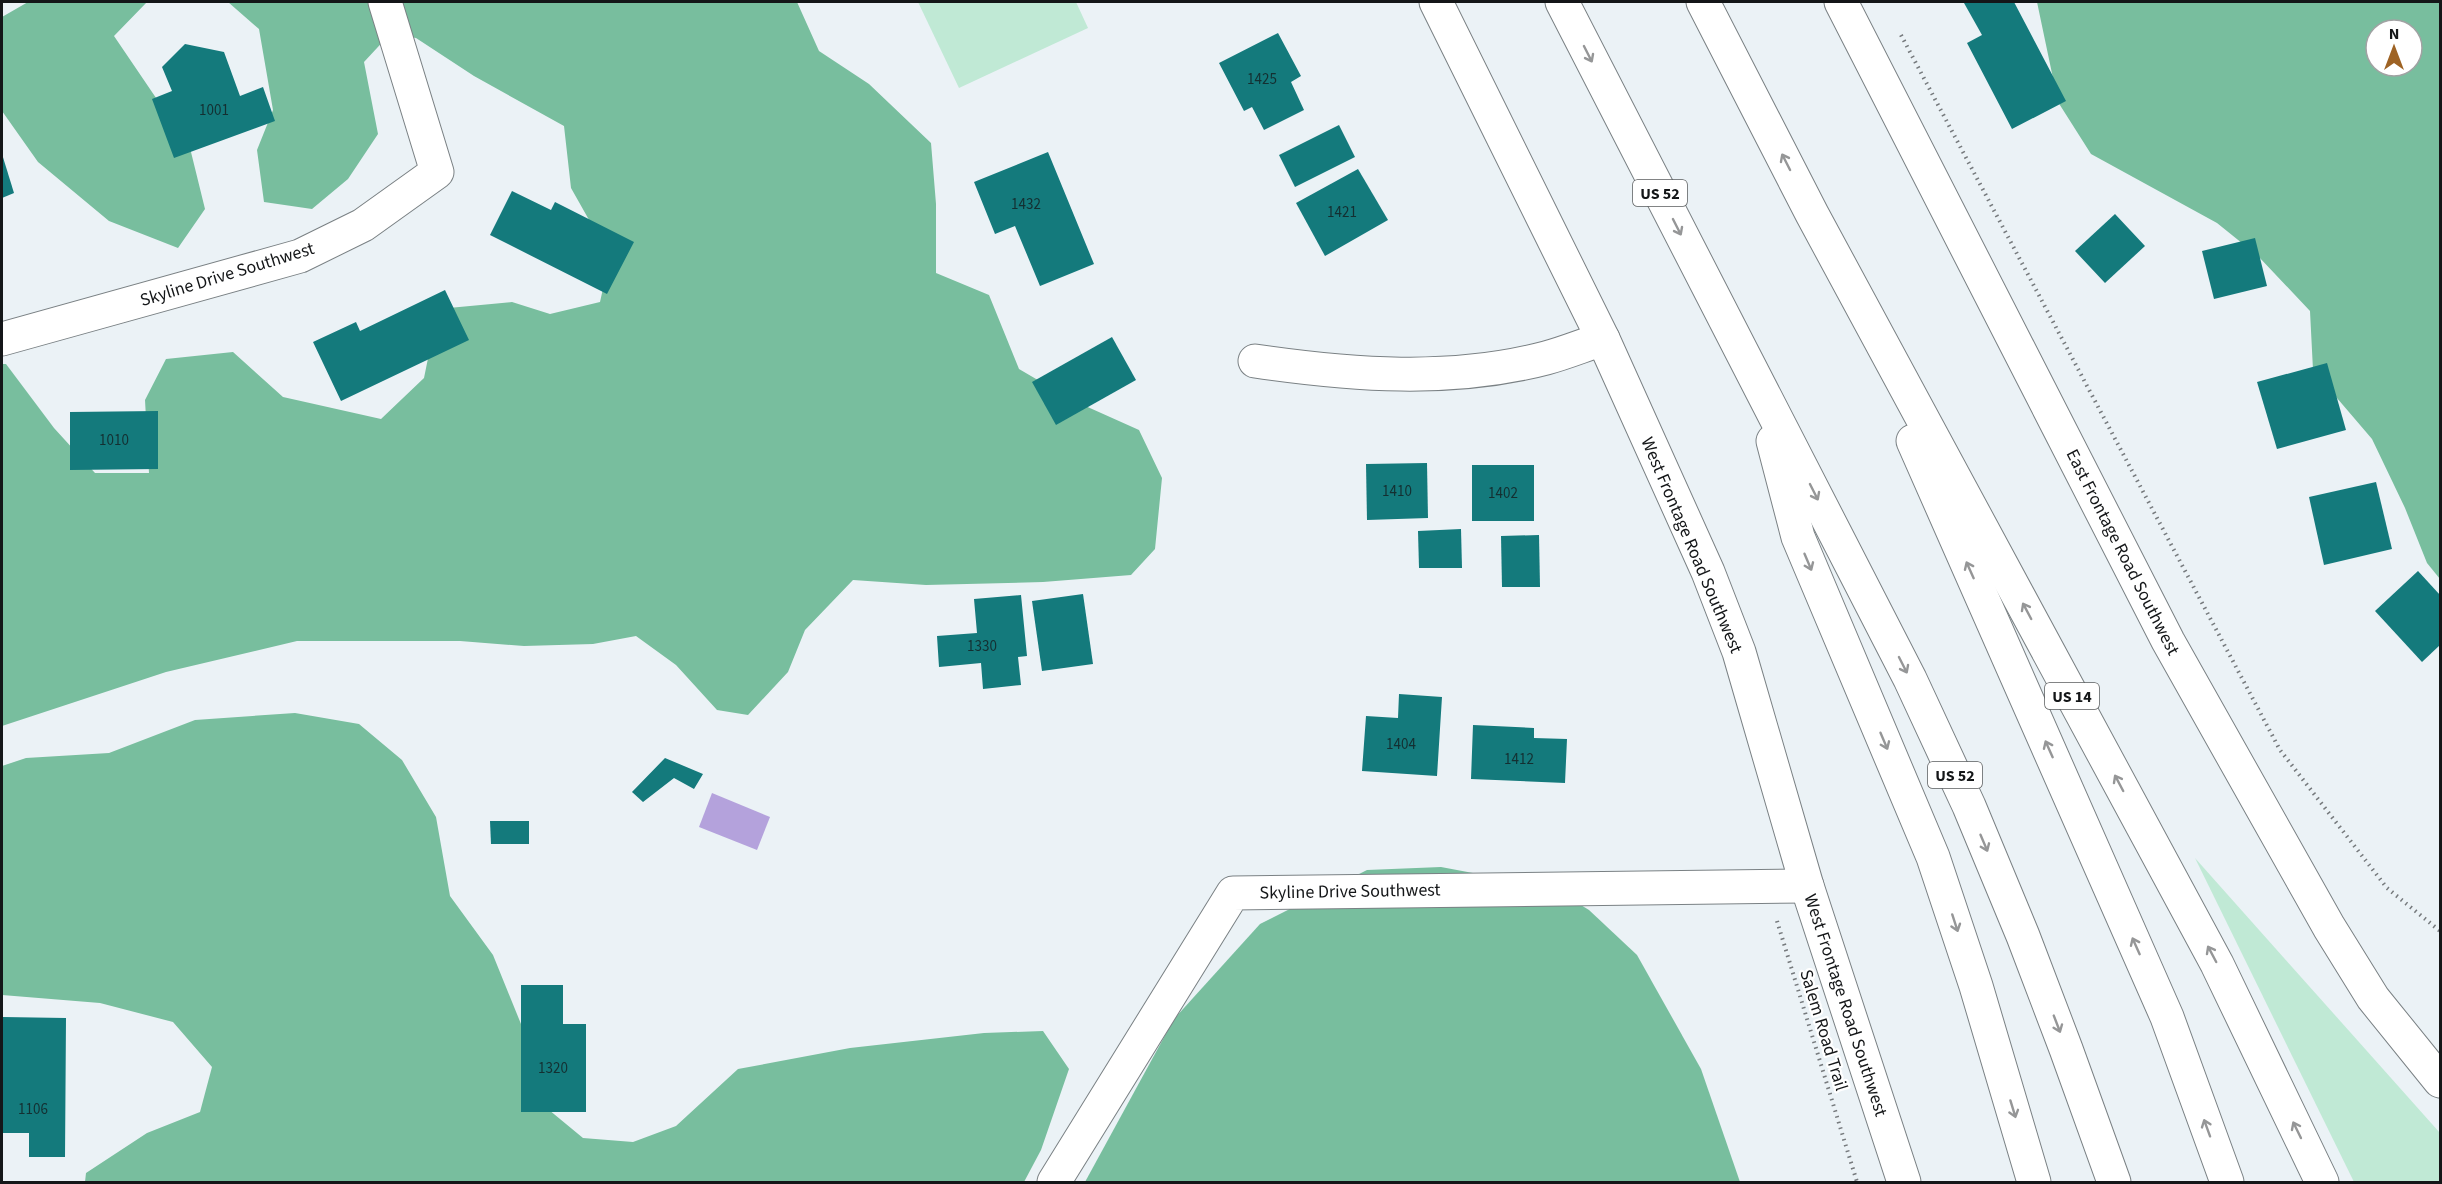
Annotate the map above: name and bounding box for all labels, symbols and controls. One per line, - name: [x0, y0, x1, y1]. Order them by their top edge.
- north arrow: [2364, 18, 2424, 78]
- text: N: [2389, 23, 2399, 45]
- one-way arrow: [1583, 44, 1594, 62]
- house number: 1425: [1247, 69, 1277, 90]
- house number: 1001: [199, 100, 229, 121]
- one-way arrow: [1779, 154, 1791, 172]
- road number: US 52: [1633, 180, 1687, 206]
- house number: 1432: [1011, 194, 1041, 215]
- house number: 1421: [1327, 202, 1357, 223]
- one-way arrow: [1672, 218, 1684, 236]
- street label: Skyline Drive Southwest: [137, 236, 317, 313]
- house number: 1010: [99, 430, 129, 451]
- street label: West Frontage Road Southwest: [1635, 433, 1748, 657]
- street label: East Frontage Road Southwest: [2060, 445, 2185, 660]
- house number: 1410: [1382, 481, 1412, 502]
- house number: 1402: [1488, 483, 1518, 504]
- one-way arrow: [1808, 483, 1820, 500]
- one-way arrow: [1803, 552, 1814, 570]
- one-way arrow: [1963, 562, 1975, 580]
- one-way arrow: [2021, 603, 2033, 620]
- house number: 1330: [967, 636, 997, 657]
- one-way arrow: [1898, 656, 1909, 674]
- road number: US 14: [2045, 683, 2099, 709]
- one-way arrow: [1879, 731, 1890, 750]
- house number: 1404: [1386, 734, 1416, 755]
- one-way arrow: [2042, 740, 2054, 758]
- house number: 1412: [1504, 749, 1534, 770]
- road number: US 52: [1928, 762, 1982, 788]
- one-way arrow: [2113, 774, 2124, 792]
- one-way arrow: [1979, 833, 1990, 851]
- street label: Skyline Drive Southwest: [1259, 877, 1441, 906]
- street label: West Frontage Road Southwest: [1798, 891, 1893, 1120]
- one-way arrow: [1950, 913, 1961, 932]
- one-way arrow: [2130, 938, 2141, 956]
- one-way arrow: [2206, 946, 2218, 963]
- street label: Salem Road Trail: [1793, 966, 1854, 1094]
- one-way arrow: [2052, 1014, 2063, 1033]
- house number: 1320: [538, 1058, 568, 1079]
- house number: 1106: [18, 1099, 48, 1120]
- one-way arrow: [2009, 1099, 2020, 1118]
- one-way arrow: [2201, 1119, 2212, 1137]
- one-way arrow: [2290, 1121, 2302, 1139]

